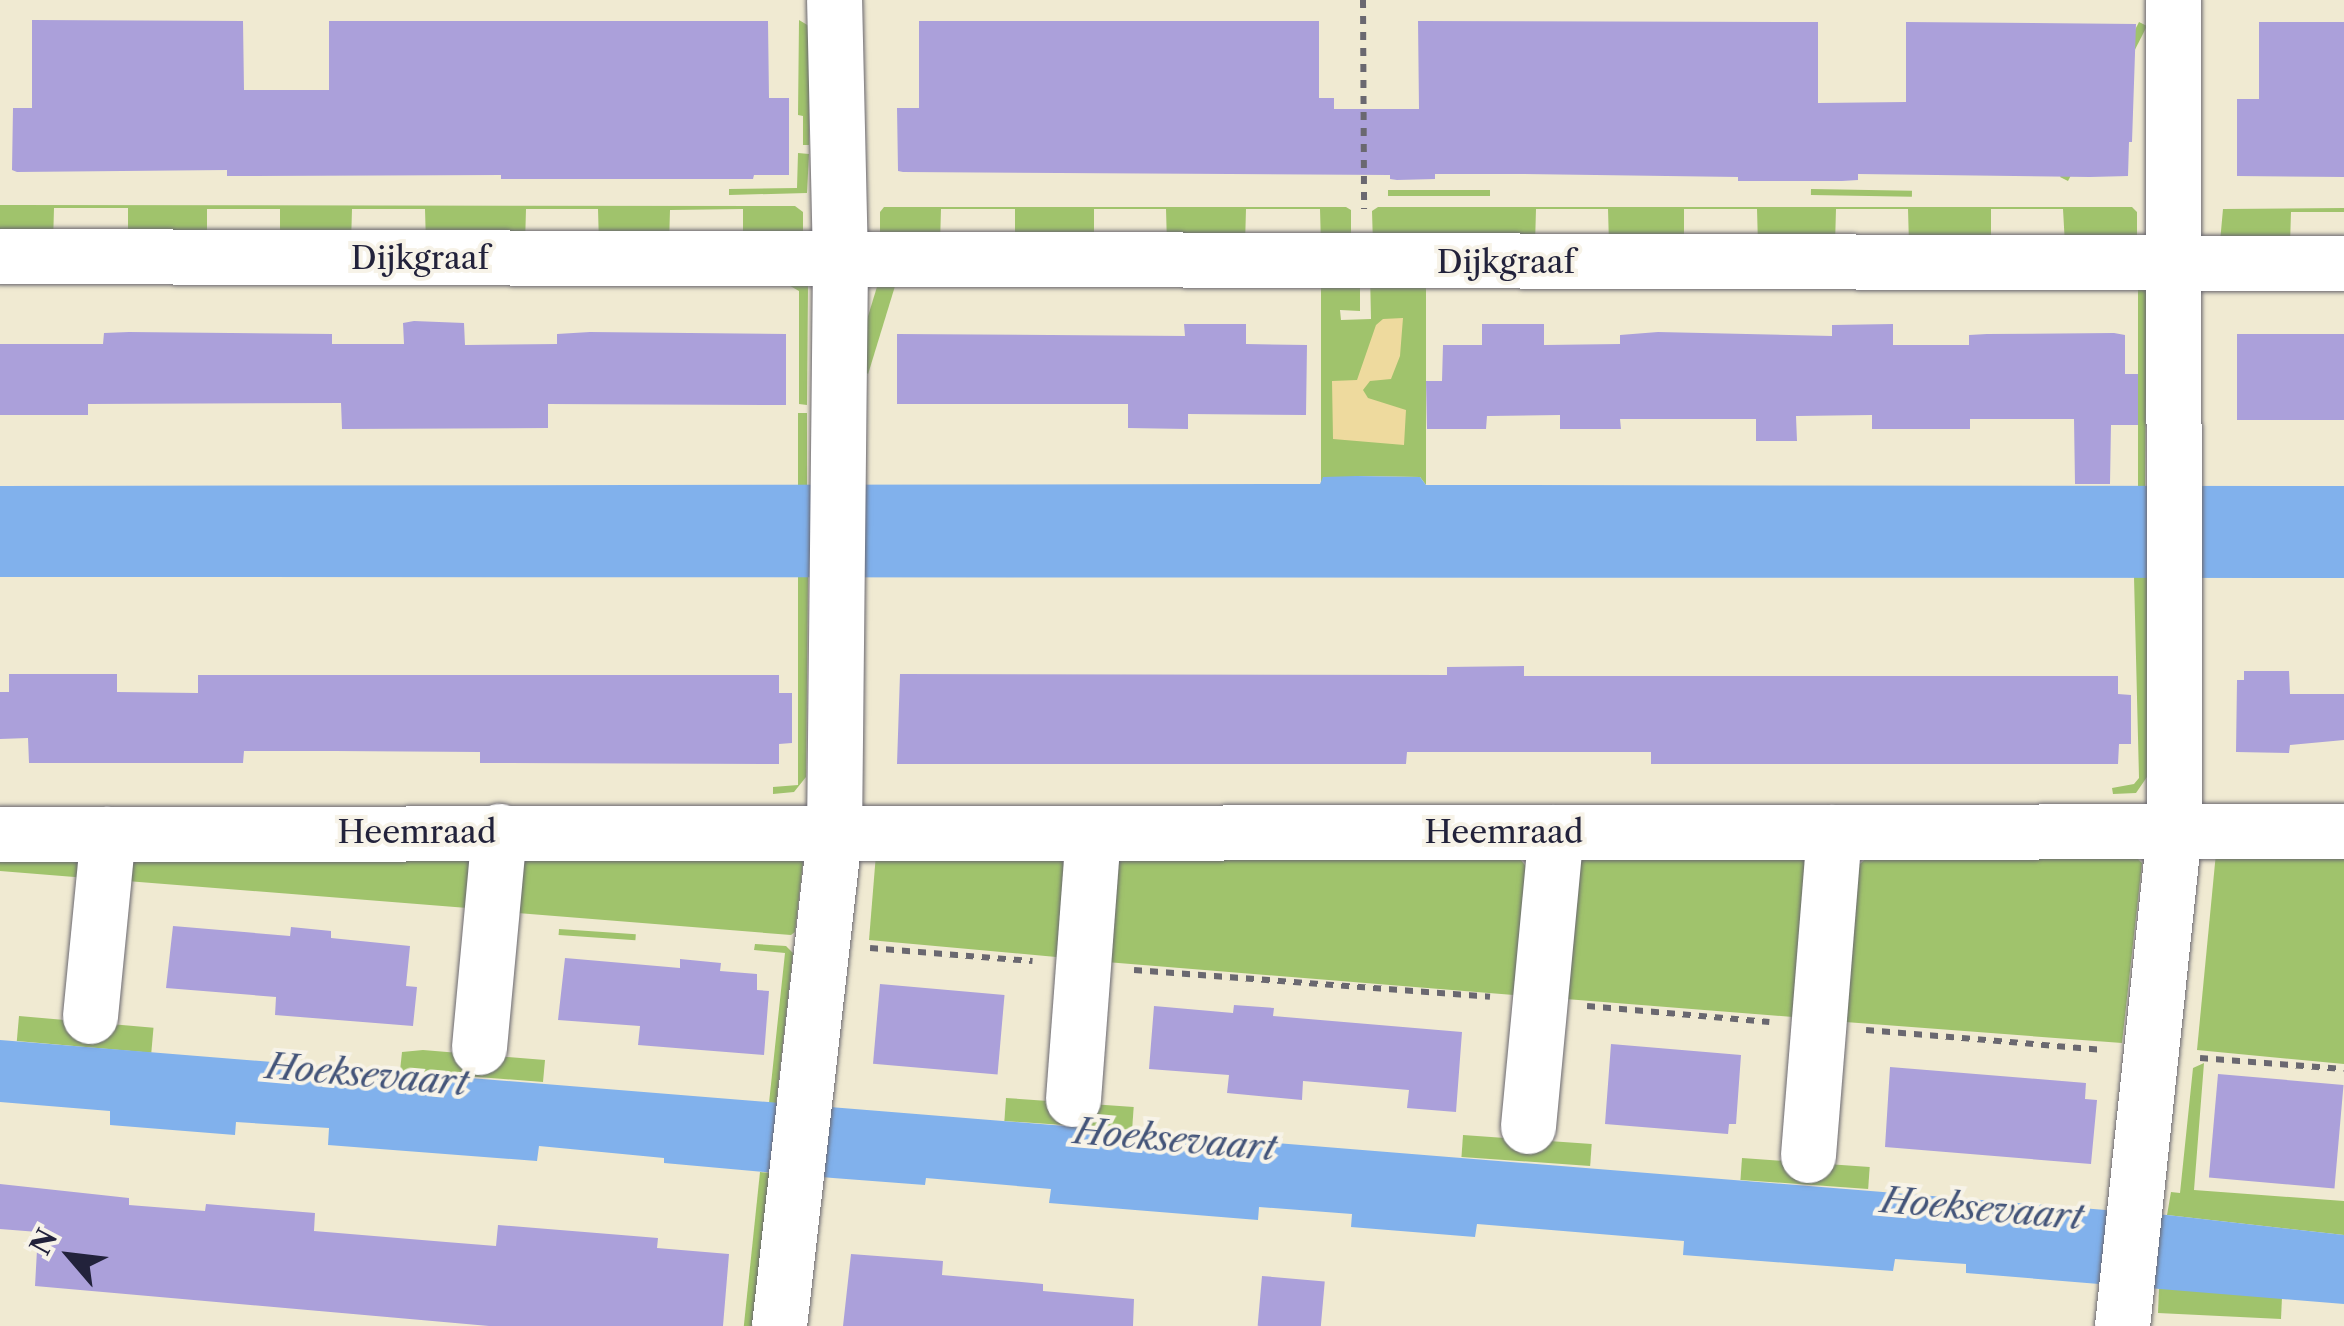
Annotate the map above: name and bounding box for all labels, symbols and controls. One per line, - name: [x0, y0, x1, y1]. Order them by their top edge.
- street label: Dijkgraaf: [351, 239, 489, 277]
- street label: Dijkgraaf: [1437, 243, 1575, 281]
- street label: Heemraad: [338, 813, 496, 851]
- street label: Heemraad: [1425, 813, 1583, 851]
- water label: Hoeksevaart: [264, 1045, 470, 1105]
- water label: Hoeksevaart: [1072, 1110, 1278, 1170]
- water label: Hoeksevaart: [1879, 1179, 2085, 1239]
- north arrow: [20, 1206, 120, 1306]
- text: N: [23, 1223, 64, 1261]

